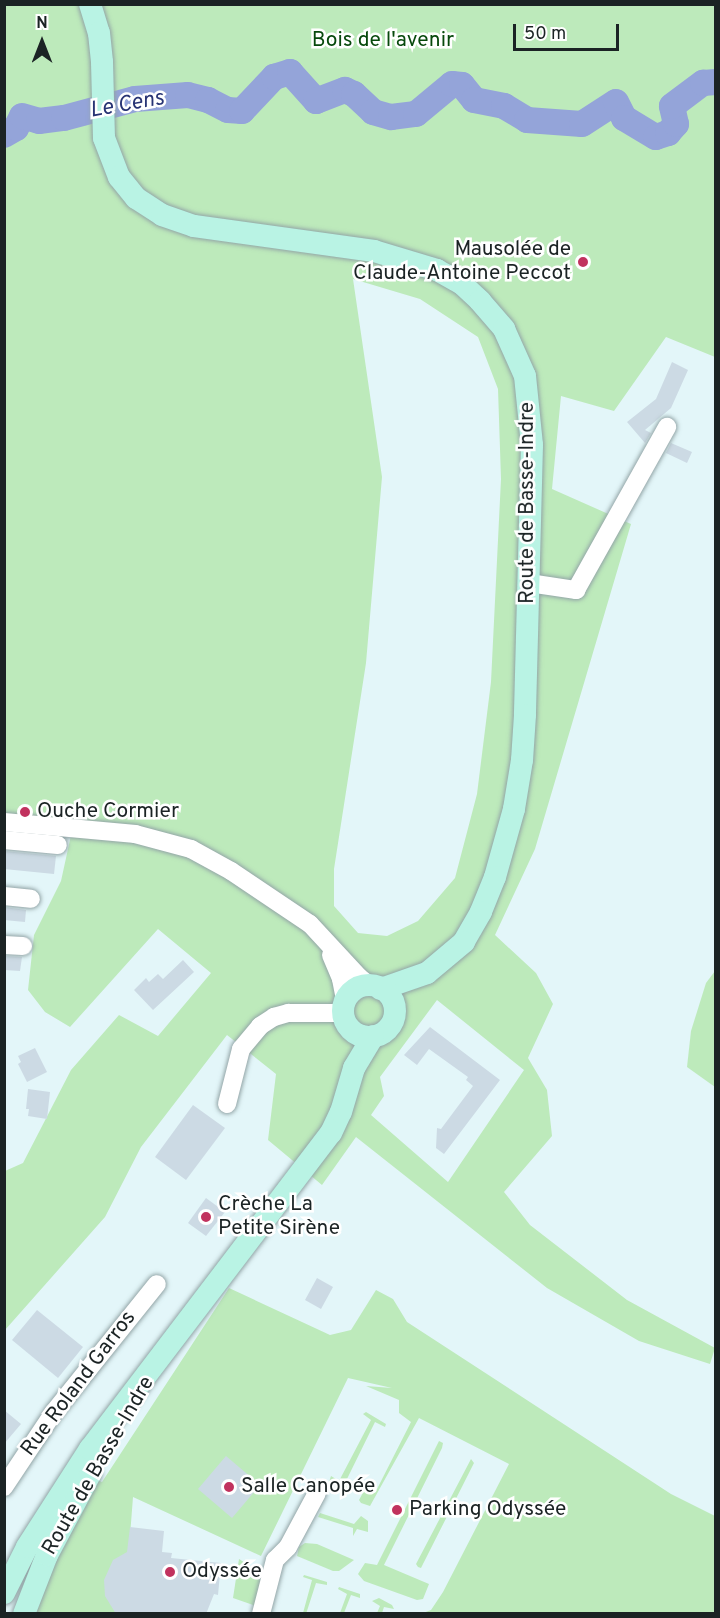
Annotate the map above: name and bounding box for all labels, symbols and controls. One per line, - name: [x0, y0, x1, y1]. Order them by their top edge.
- north arrow: [12, 12, 72, 72]
- scale bar: [516, 12, 622, 50]
- text: N: [36, 14, 48, 34]
- text: 50 m: [524, 23, 566, 46]
- park label: Bois de l'avenir: [312, 28, 454, 54]
- water label: Le Cens: [88, 86, 166, 124]
- place label: Mausolée de Claude-Antoine Peccot: [353, 237, 571, 287]
- marker: Mausolée de Claude-Antoine Peccot: [576, 255, 590, 269]
- street label: Route de Basse-Indre: [515, 402, 541, 604]
- place label: Ouche Cormier: [37, 799, 179, 825]
- marker: Ouche Cormier: [18, 805, 32, 819]
- place label: Crèche La Petite Sirène: [218, 1192, 340, 1242]
- marker: Crèche La Petite Sirène: [199, 1210, 213, 1224]
- street label: Rue Roland Garros: [16, 1306, 142, 1462]
- street label: Route de Basse-Indre: [38, 1372, 160, 1560]
- place label: Salle Canopée: [241, 1474, 375, 1500]
- marker: Salle Canopée: [222, 1480, 236, 1494]
- place label: Parking Odyssée: [409, 1497, 566, 1523]
- marker: Parking Odyssée: [390, 1503, 404, 1517]
- place label: Odyssée: [182, 1559, 262, 1585]
- marker: Odyssée: [163, 1565, 177, 1579]

